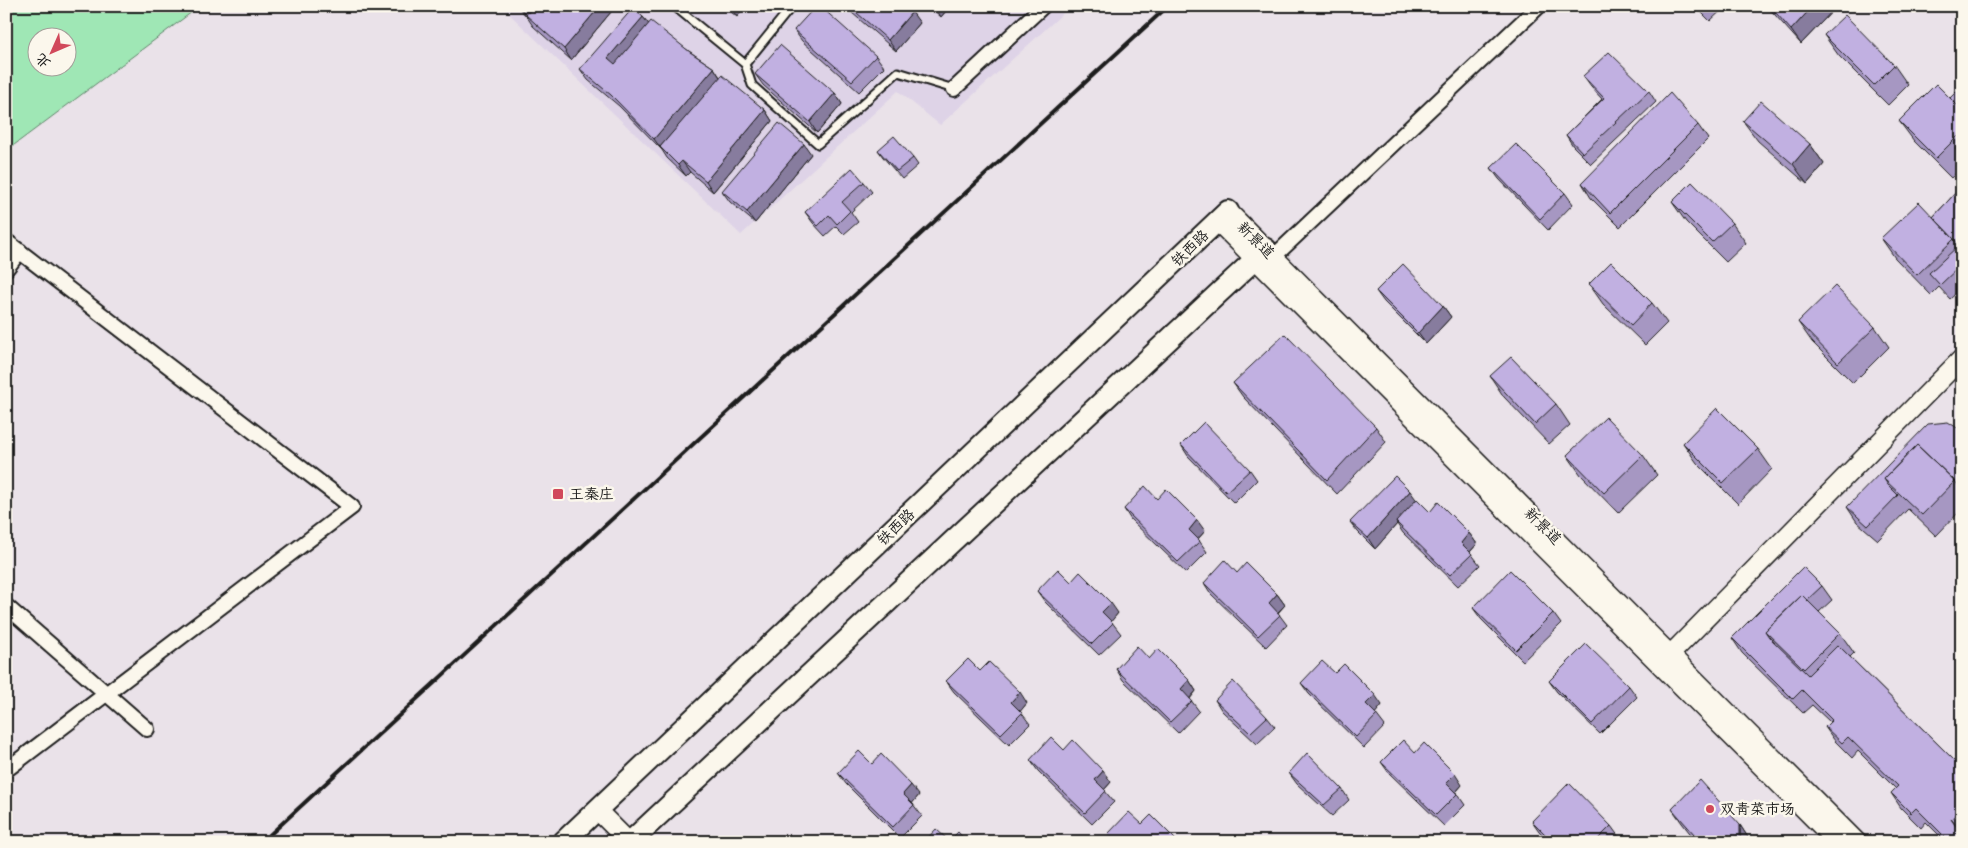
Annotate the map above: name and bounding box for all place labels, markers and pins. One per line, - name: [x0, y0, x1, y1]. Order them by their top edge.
- place label: 王秦庄: [569, 485, 614, 503]
- marker: 王秦庄: [551, 487, 565, 501]
- place label: 双青菜市场: [1720, 800, 1795, 818]
- marker: 双青菜市场: [1704, 803, 1716, 815]

